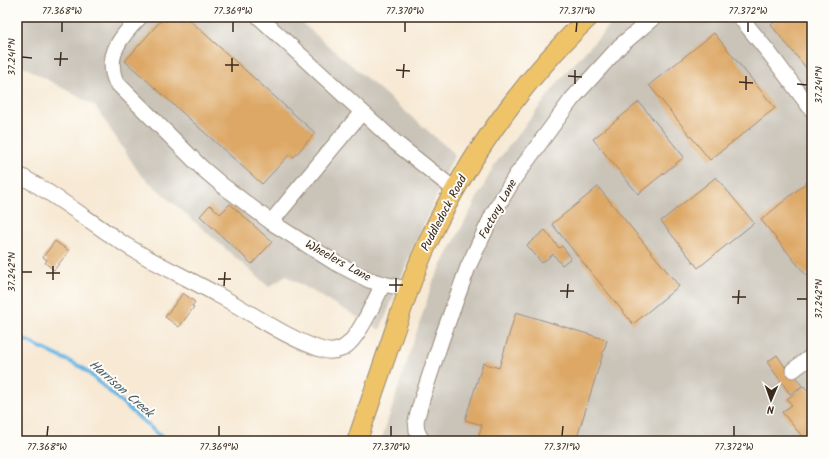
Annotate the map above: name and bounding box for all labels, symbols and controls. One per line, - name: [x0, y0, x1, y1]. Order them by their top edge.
- text: 77.368°W: [42, 3, 82, 19]
- text: 77.369°W: [214, 3, 253, 19]
- text: 77.370°W: [386, 3, 424, 19]
- text: 77.371°W: [559, 3, 595, 19]
- text: 77.372°W: [729, 3, 768, 19]
- text: 37.241°N: [4, 38, 20, 76]
- text: 37.241°N: [811, 66, 827, 104]
- street label: Puddledock Road: [416, 171, 473, 254]
- street label: Factory Lane: [474, 175, 523, 242]
- street label: Wheelers Lane: [302, 235, 375, 287]
- text: 37.242°N: [4, 252, 20, 292]
- text: 37.242°N: [811, 279, 827, 319]
- water label: Harrison Creek: [84, 355, 159, 424]
- north arrow: [751, 380, 791, 420]
- text: N: [767, 400, 774, 418]
- text: 77.368°W: [27, 439, 67, 455]
- text: 77.369°W: [200, 439, 239, 455]
- text: 77.370°W: [372, 439, 410, 455]
- text: 77.371°W: [544, 439, 580, 455]
- text: 77.372°W: [715, 439, 754, 455]

